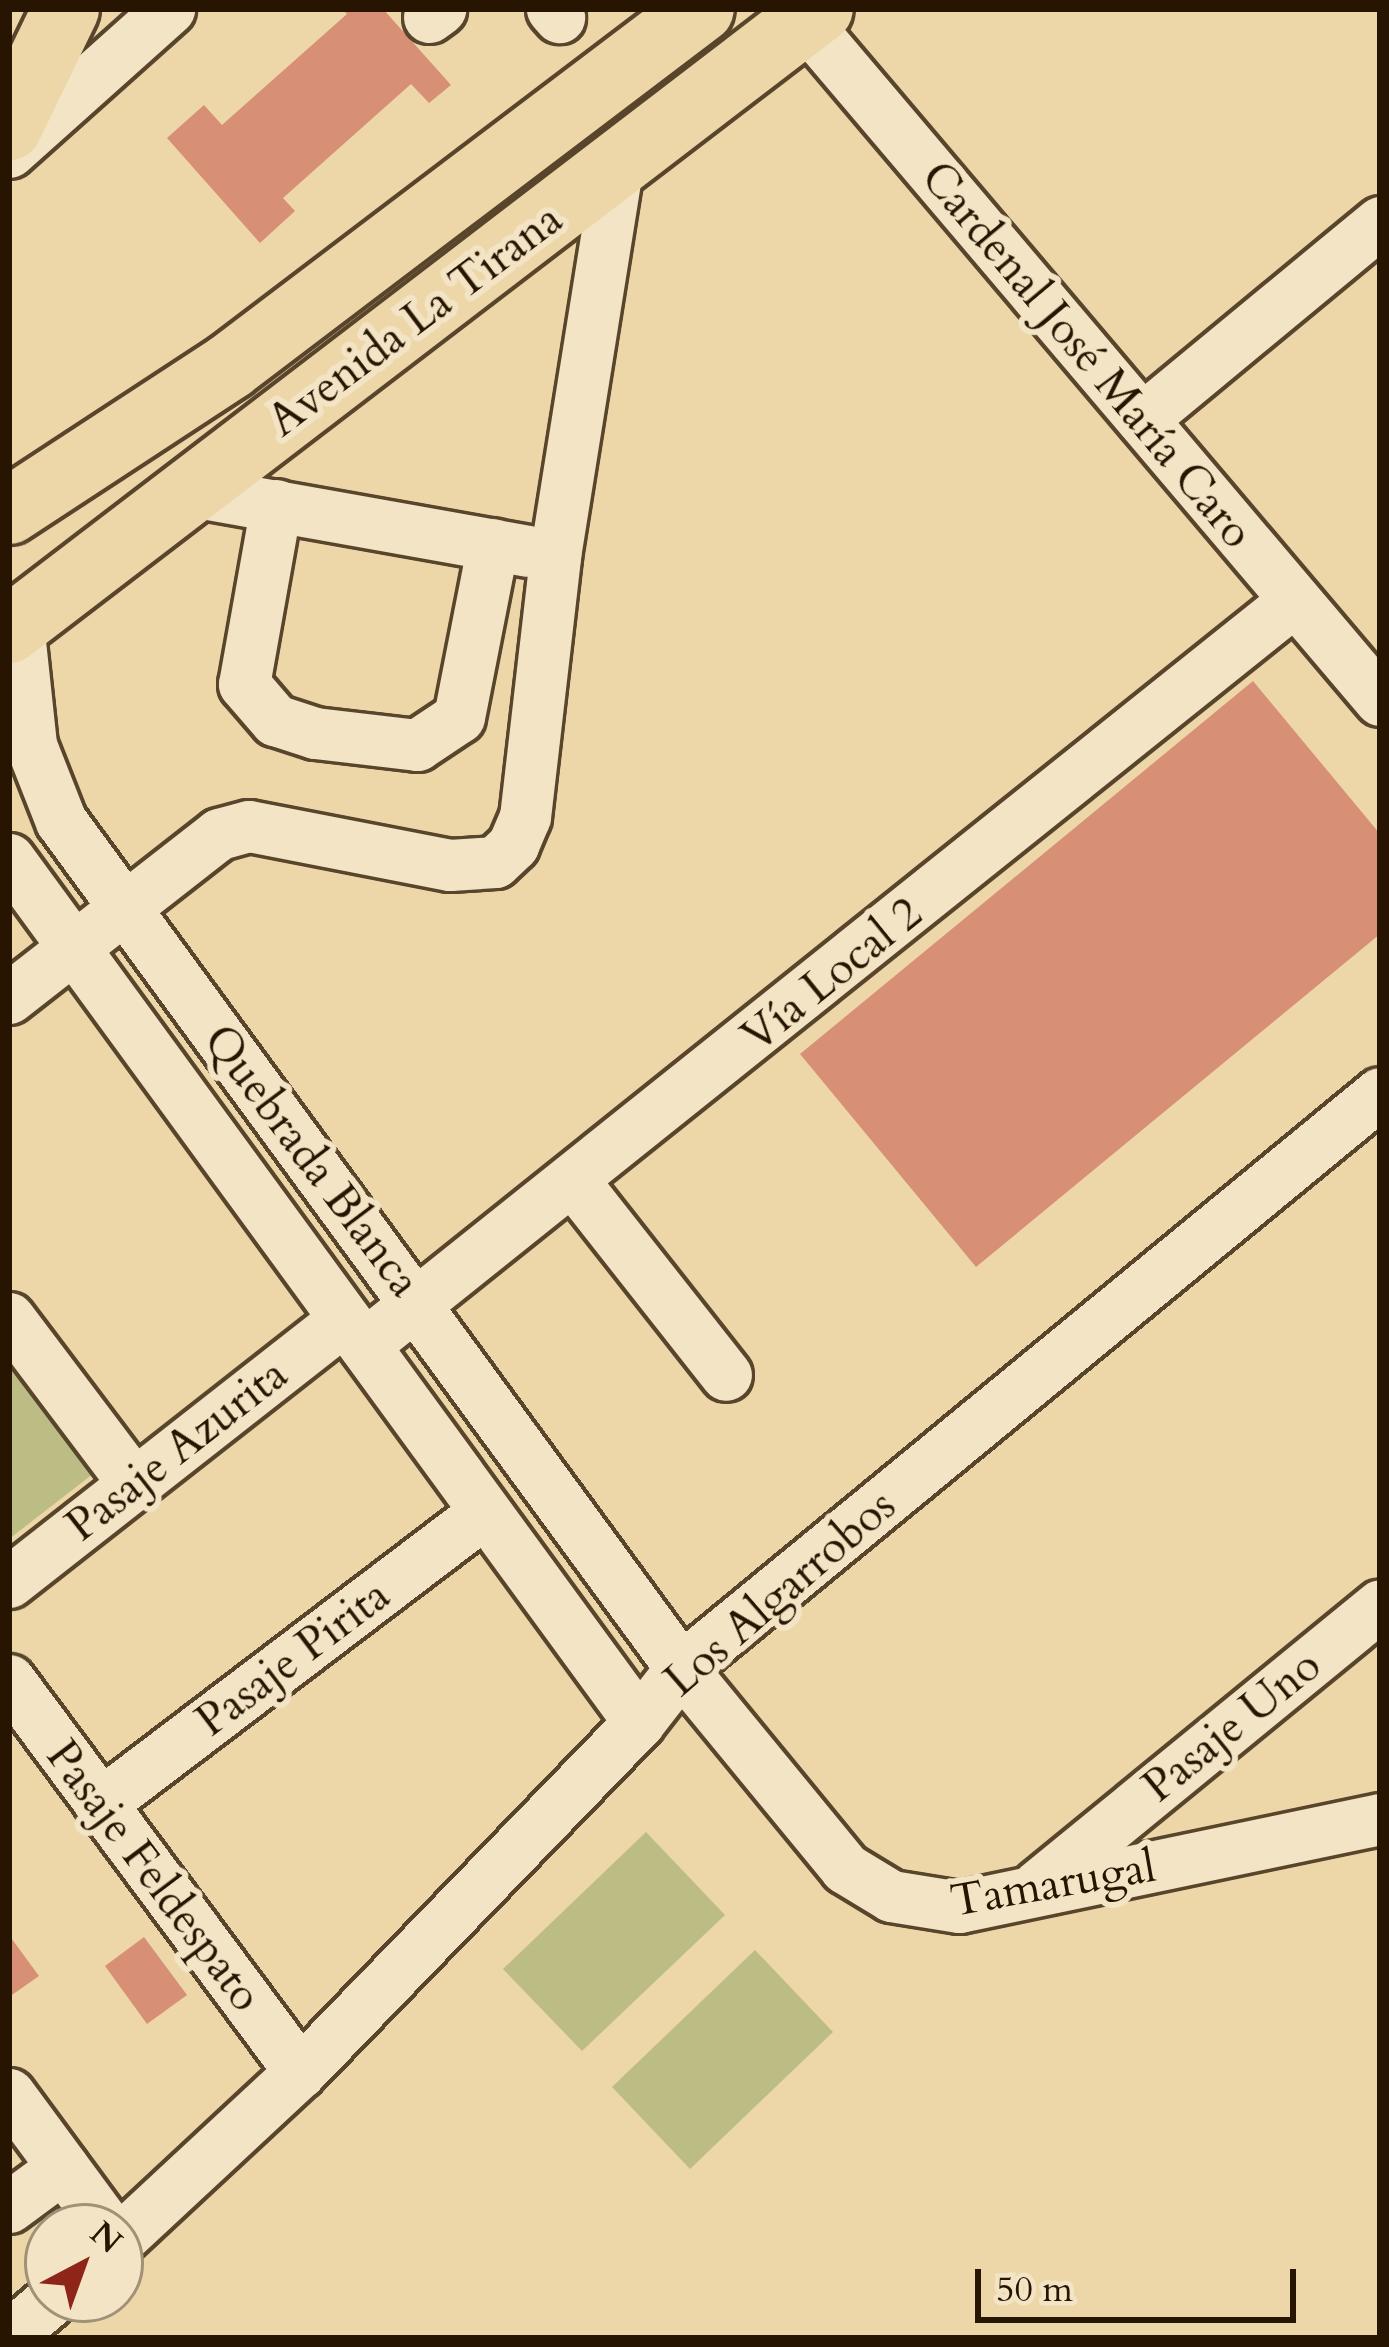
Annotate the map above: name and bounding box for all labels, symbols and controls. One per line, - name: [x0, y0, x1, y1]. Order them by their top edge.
- street label: Cardenal José María Caro: [910, 151, 1264, 559]
- street label: Avenida La Tirana: [257, 192, 573, 448]
- street label: Vía Local 2: [731, 886, 933, 1064]
- street label: Quebrada Blanca: [192, 1014, 432, 1308]
- street label: Pasaje Azurita: [56, 1347, 298, 1553]
- street label: Los Algarrobos: [654, 1478, 906, 1708]
- street label: Pasaje Pirita: [186, 1568, 400, 1748]
- street label: Pasaje Uno: [1132, 1638, 1332, 1814]
- street label: Pasaje Feldespato: [35, 1730, 273, 2022]
- street label: Tamarugal: [946, 1839, 1160, 1929]
- north arrow: [24, 2203, 144, 2323]
- text: N: [80, 2211, 132, 2264]
- scale bar: [981, 2245, 1302, 2319]
- text: 50 m: [996, 2265, 1073, 2314]

